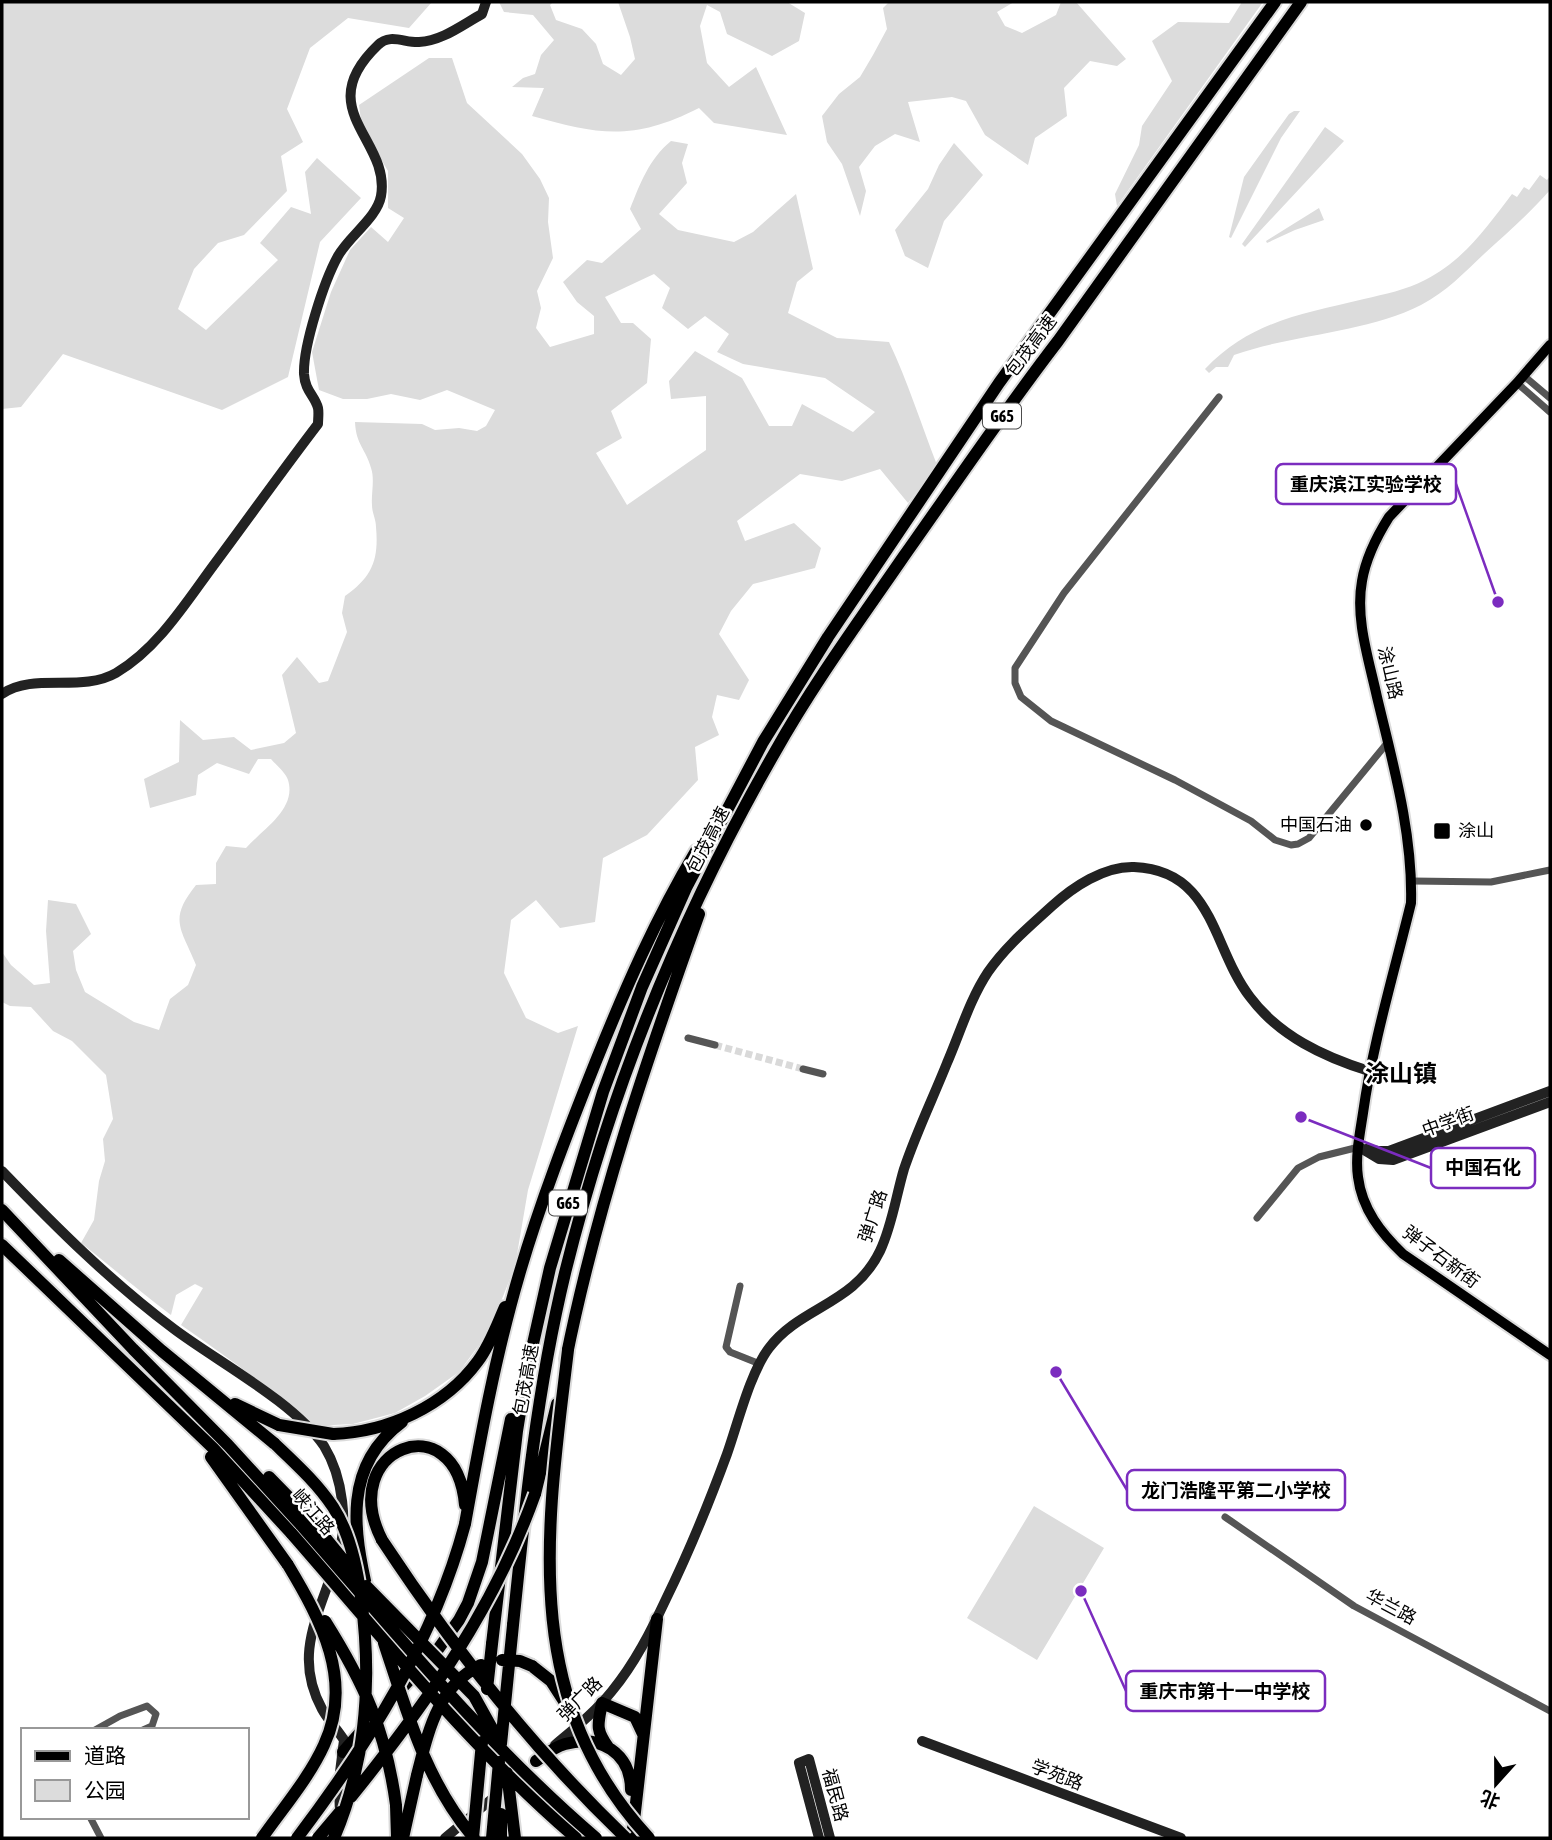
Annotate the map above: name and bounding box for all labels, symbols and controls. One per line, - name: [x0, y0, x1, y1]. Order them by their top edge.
- street label: 包茂高速: [1001, 311, 1061, 381]
- road number: G65: [983, 404, 1021, 428]
- callout: 重庆滨江实验学校: [1276, 464, 1456, 504]
- text: 重庆滨江实验学校: [1290, 473, 1442, 495]
- street label: 涂山路: [1374, 644, 1407, 702]
- street label: 包茂高速: [682, 803, 733, 877]
- place label: 中国石油: [1280, 814, 1352, 835]
- marker: 中国石油: [1358, 817, 1374, 833]
- place label: 涂山: [1458, 820, 1494, 841]
- marker: 涂山: [1432, 821, 1452, 841]
- district label: 涂山镇: [1365, 1060, 1437, 1087]
- street label: 中学街: [1419, 1102, 1477, 1141]
- callout: 中国石化: [1431, 1148, 1535, 1188]
- text: 中国石化: [1445, 1156, 1521, 1178]
- street label: 弹广路: [854, 1187, 891, 1245]
- road number: G65: [549, 1190, 587, 1216]
- street label: 弹子石新街: [1399, 1221, 1484, 1292]
- street label: 包茂高速: [509, 1343, 542, 1417]
- callout: 龙门浩隆平第二小学校: [1127, 1470, 1345, 1510]
- text: 龙门浩隆平第二小学校: [1141, 1479, 1331, 1501]
- street label: 峡江路: [288, 1484, 339, 1539]
- street label: 华兰路: [1362, 1585, 1420, 1629]
- callout: 重庆市第十一中学校: [1126, 1671, 1325, 1711]
- street label: 弹广路: [553, 1672, 606, 1725]
- text: 重庆市第十一中学校: [1139, 1680, 1311, 1702]
- legend: [21, 1728, 248, 1819]
- text: 道路: [84, 1743, 126, 1767]
- north arrow: [1461, 1749, 1531, 1819]
- street label: 学苑路: [1028, 1755, 1086, 1794]
- street label: 福民路: [818, 1766, 853, 1824]
- text: 公园: [84, 1778, 126, 1802]
- text: 北: [1477, 1786, 1503, 1814]

